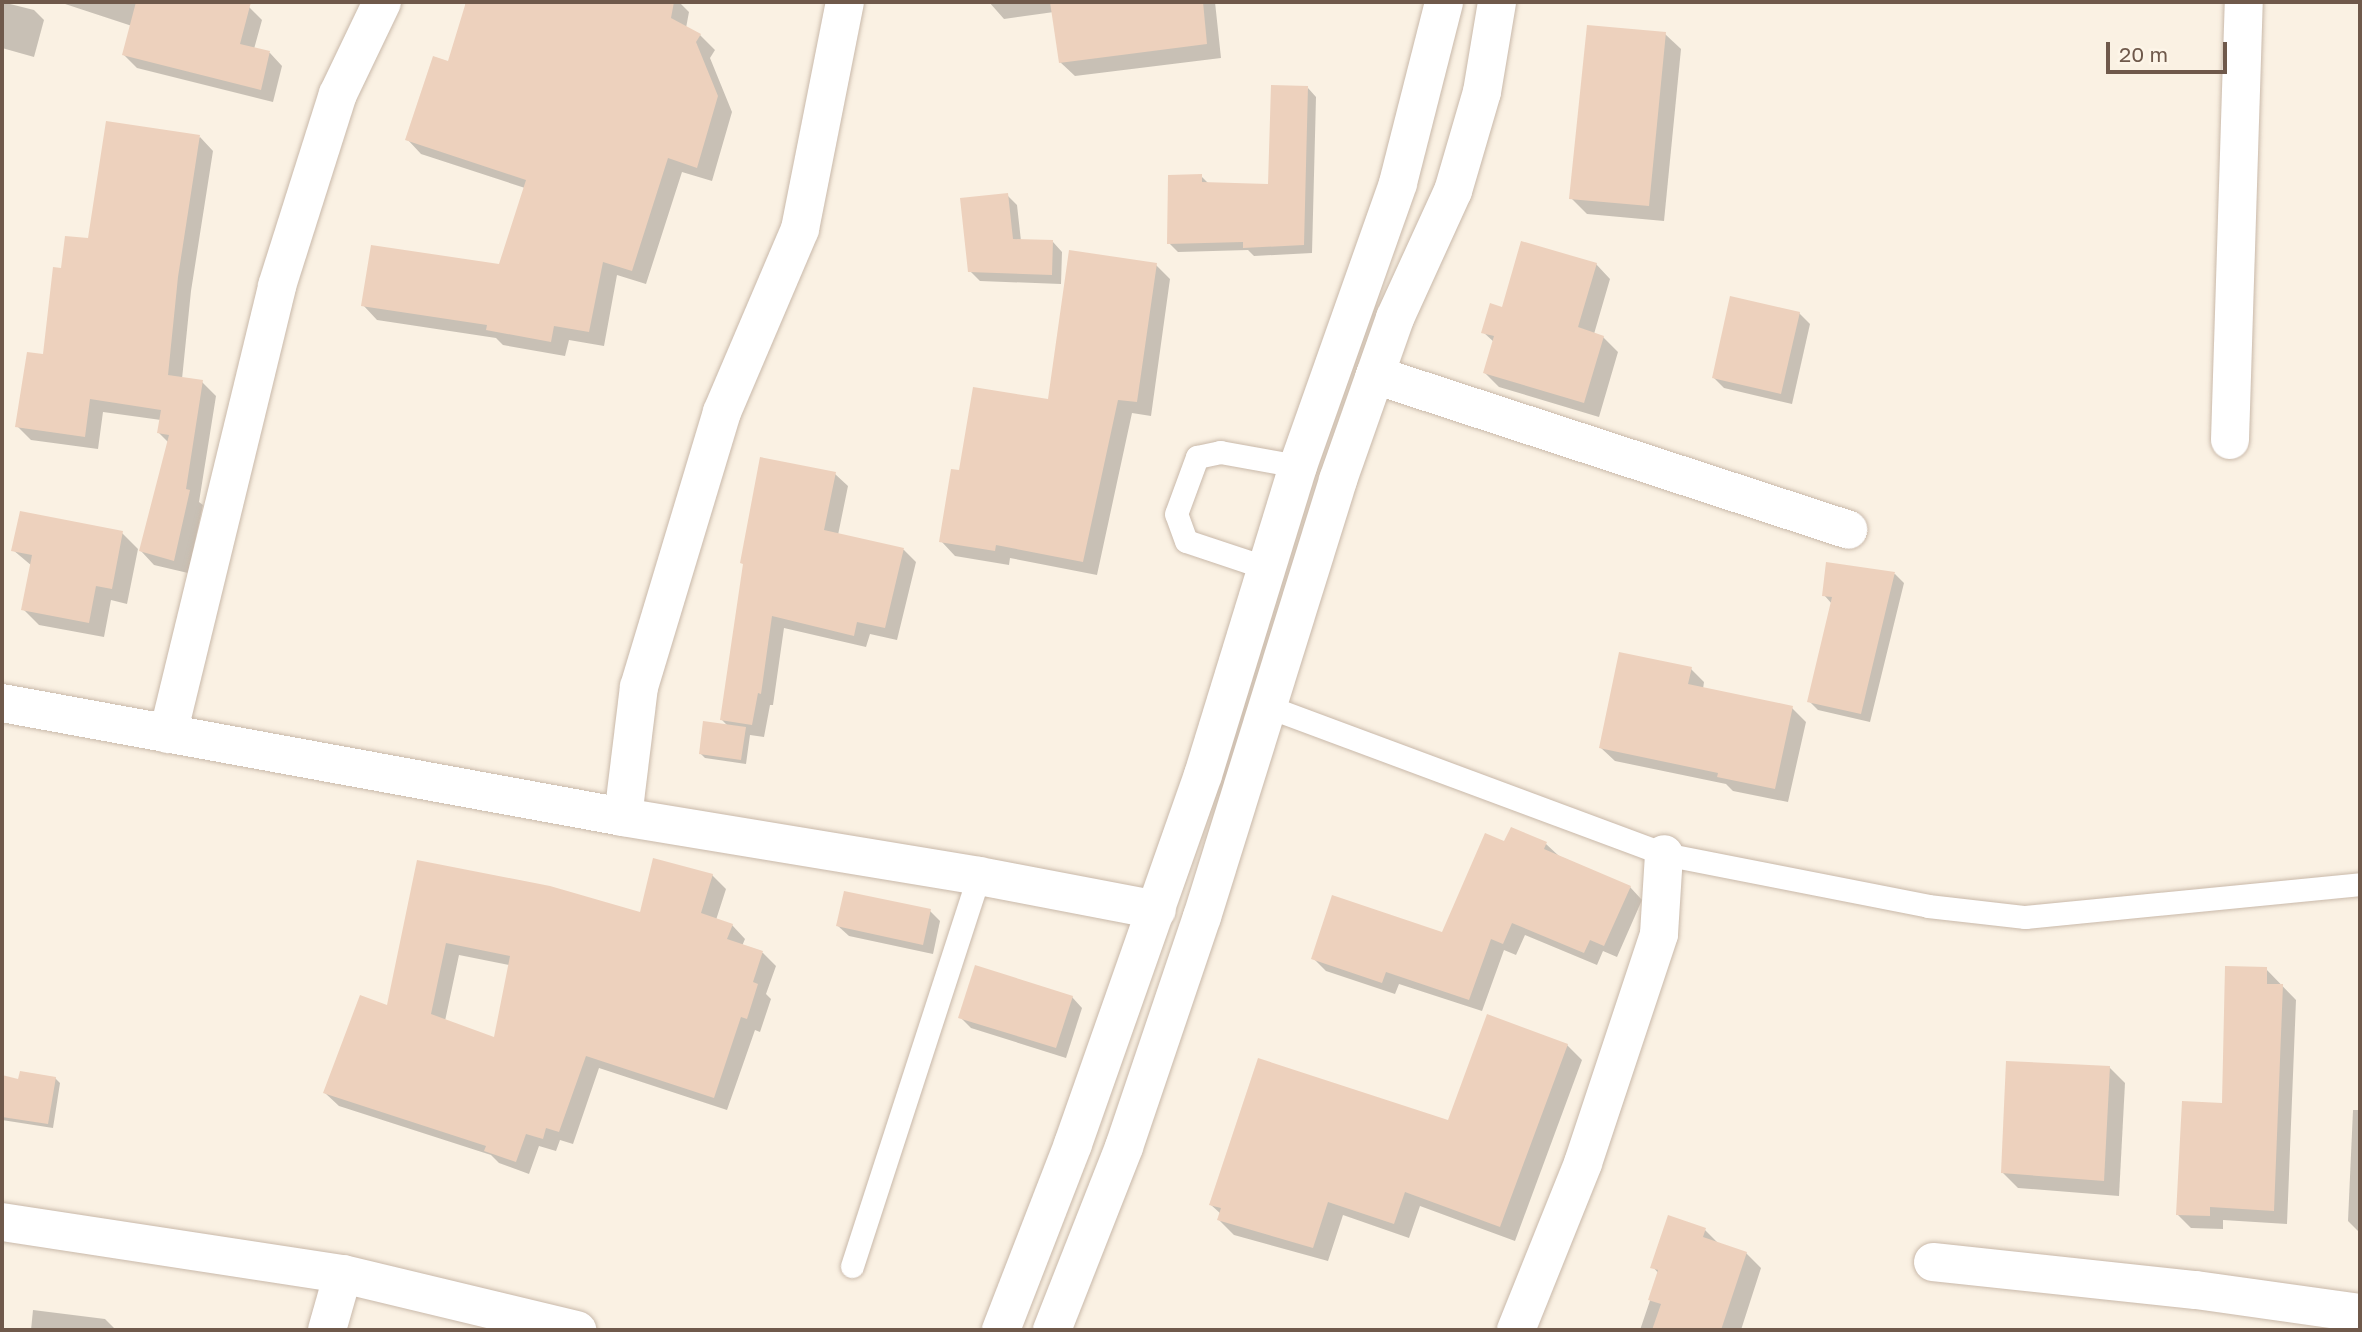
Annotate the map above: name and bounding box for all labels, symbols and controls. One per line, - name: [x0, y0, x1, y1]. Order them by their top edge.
- scale bar: [2110, 28, 2231, 72]
- text: 20 m: [2119, 41, 2168, 67]

